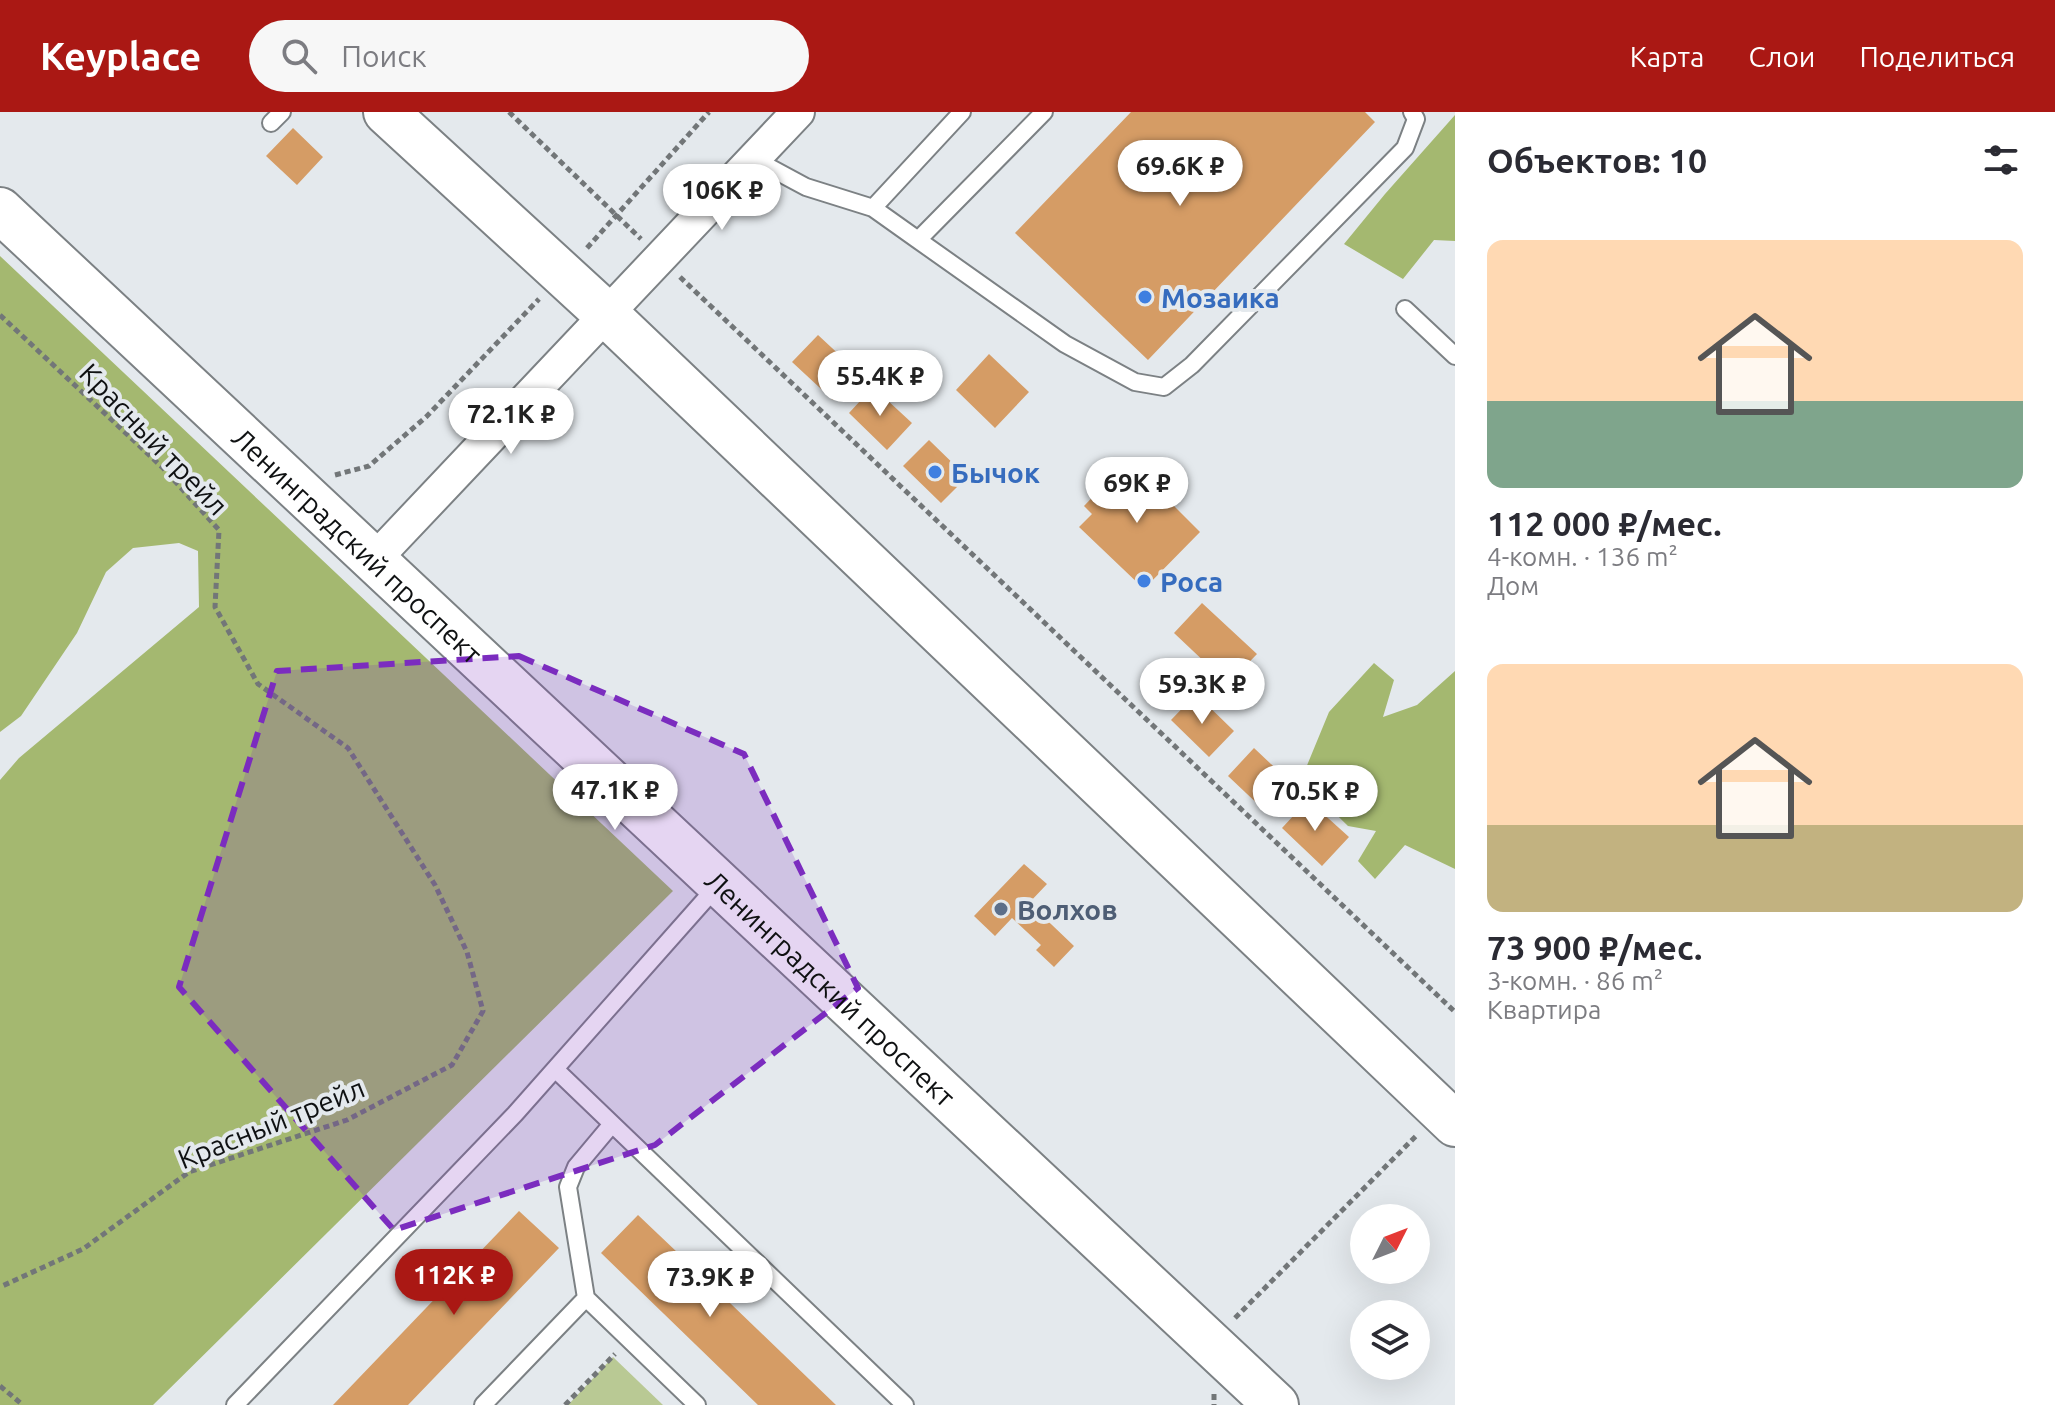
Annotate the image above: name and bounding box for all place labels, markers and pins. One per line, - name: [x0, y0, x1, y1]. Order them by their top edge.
- pin: 69.6K ₽: [1106, 140, 1254, 208]
- pin: 106K ₽: [657, 164, 787, 232]
- place label: Мозаика: [1161, 282, 1280, 313]
- marker: Мозаика: [1136, 288, 1154, 306]
- pin: 55.4K ₽: [806, 350, 954, 418]
- pin: 72.1K ₽: [437, 388, 585, 456]
- place label: Бычок: [951, 457, 1040, 488]
- pin: 69K ₽: [1081, 457, 1193, 525]
- marker: Бычок: [926, 463, 944, 481]
- place label: Роса: [1160, 566, 1223, 597]
- marker: Роса: [1135, 572, 1153, 590]
- pin: 59.3K ₽: [1128, 658, 1276, 726]
- pin: 47.1K ₽: [541, 764, 689, 832]
- pin: 70.5K ₽: [1241, 765, 1389, 833]
- place label: Волхов: [1017, 894, 1118, 925]
- marker: Волхов: [992, 900, 1010, 918]
- pin: 112K ₽: [389, 1249, 519, 1317]
- pin: 73.9K ₽: [636, 1251, 784, 1319]

